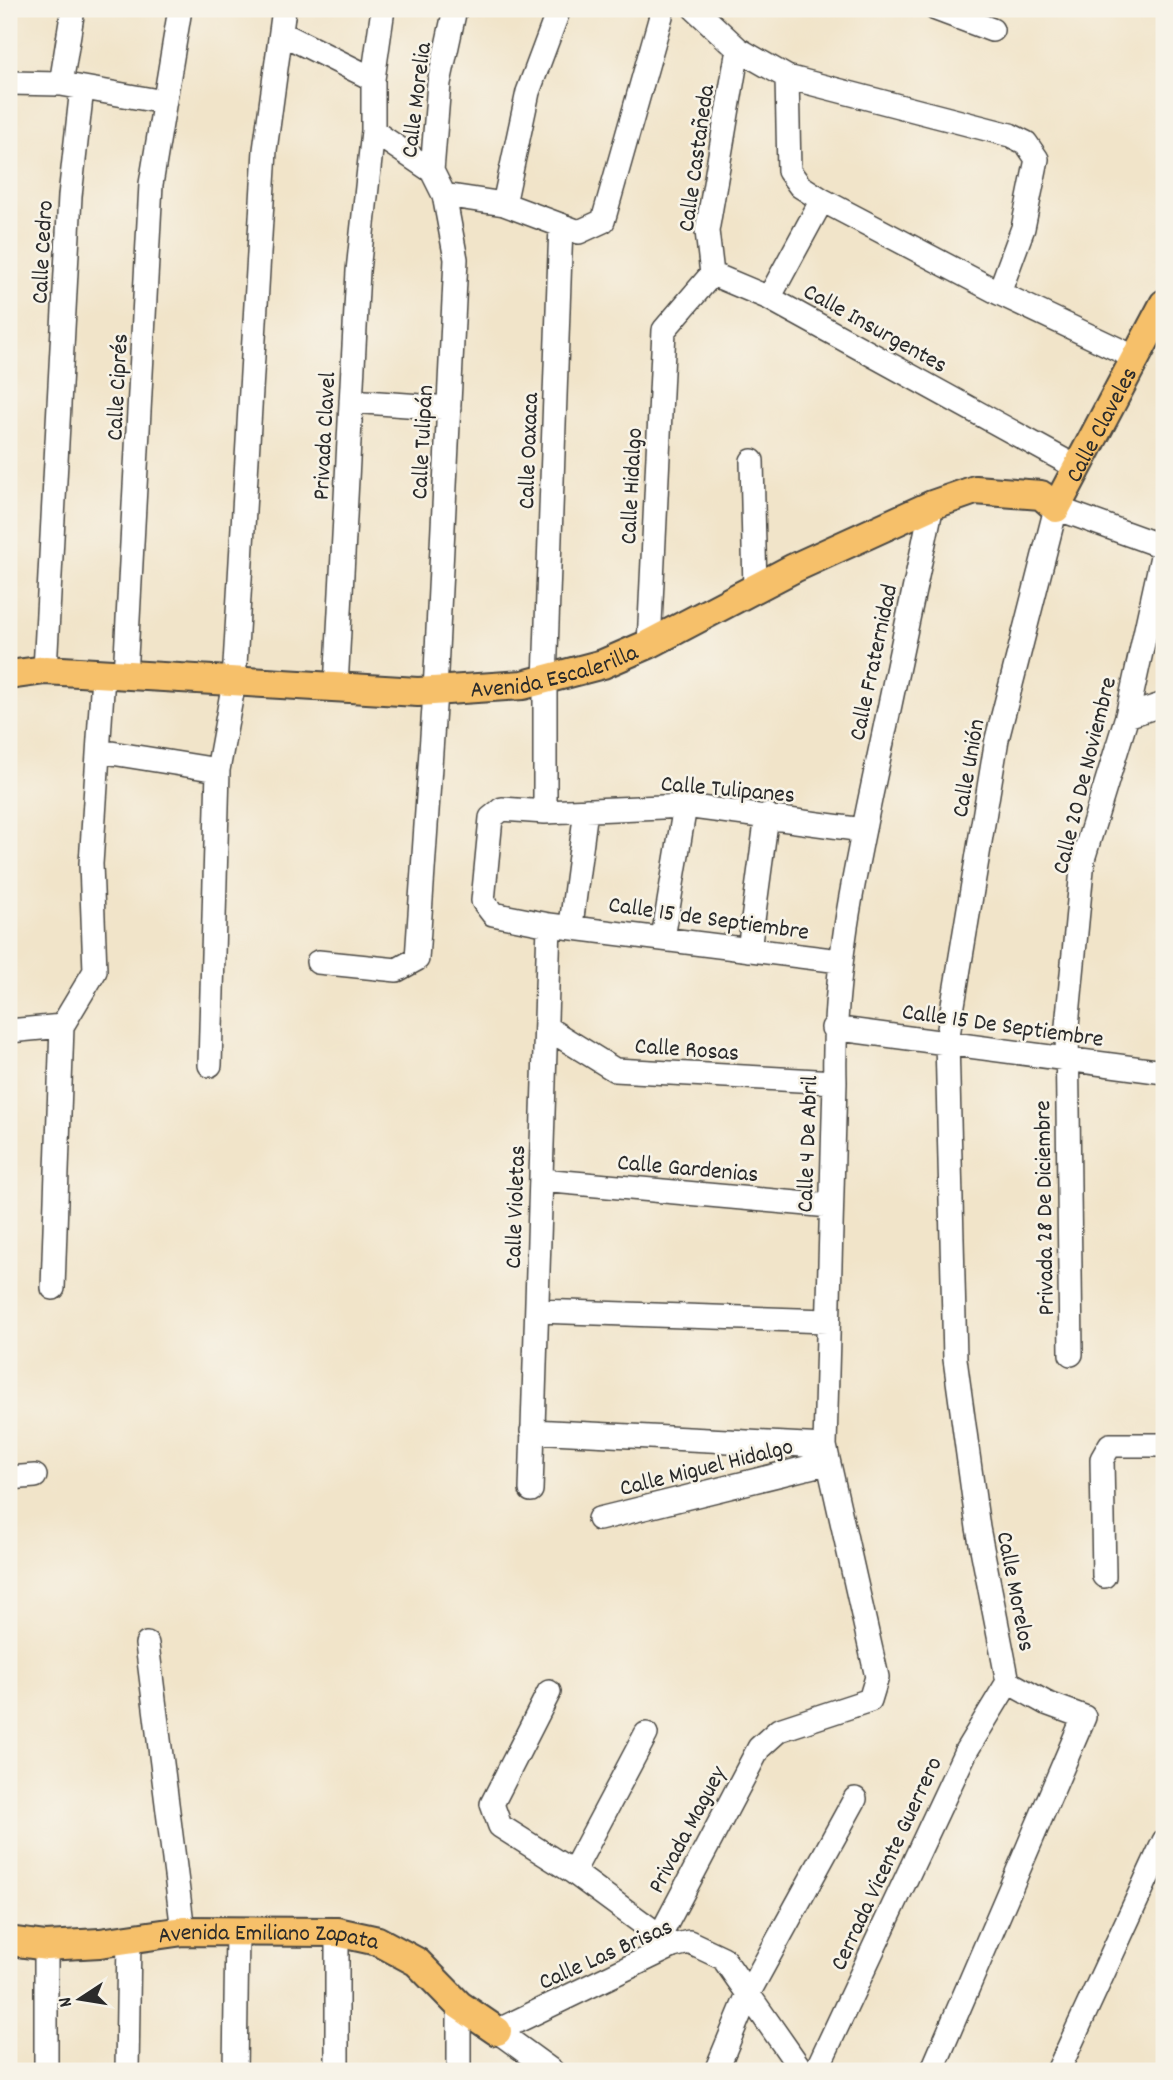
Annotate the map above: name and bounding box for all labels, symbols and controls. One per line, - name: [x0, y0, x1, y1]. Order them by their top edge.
- street label: Calle Morelia: [394, 40, 442, 160]
- street label: Calle Castañeda: [671, 82, 725, 234]
- street label: Calle Cedro: [24, 199, 64, 305]
- street label: Calle Insurgentes: [796, 276, 953, 383]
- street label: Calle Ciprés: [99, 333, 139, 442]
- street label: Calle Claveles: [1058, 362, 1148, 489]
- street label: Privada Clavel: [306, 371, 346, 501]
- street label: Calle Tulipán: [404, 384, 444, 500]
- street label: Calle Oaxaca: [511, 391, 549, 510]
- street label: Calle Hidalgo: [613, 427, 653, 545]
- street label: Calle Fraternidad: [842, 581, 908, 744]
- street label: Avenida Escalerilla: [469, 637, 644, 708]
- street label: Calle 20 De Noviembre: [1045, 674, 1127, 878]
- street label: Calle Unión: [945, 717, 995, 820]
- street label: Calle Tulipanes: [659, 768, 796, 814]
- street label: Calle 15 de Septiembre: [606, 889, 811, 951]
- street label: Calle 15 De Septiembre: [900, 996, 1106, 1058]
- street label: Calle Rosas: [634, 1030, 740, 1072]
- street label: Calle 4 De Abril: [790, 1075, 828, 1213]
- street label: Privada 28 De Diciembre: [1027, 1100, 1065, 1316]
- street label: Calle Violetas: [498, 1145, 536, 1270]
- street label: Calle Gardenias: [616, 1147, 760, 1193]
- street label: Calle Miguel Hidalgo: [616, 1431, 797, 1507]
- street label: Calle Morelos: [986, 1529, 1042, 1654]
- street label: Cerrada Vicente Guerrero: [823, 1752, 952, 1977]
- street label: Privada Maguey: [641, 1760, 737, 1900]
- street label: Calle Las Brisas: [534, 1911, 679, 2000]
- street label: Avenida Emiliano Zapata: [156, 1917, 382, 1961]
- north arrow: [46, 1965, 116, 2035]
- text: N: [53, 1994, 81, 2009]

